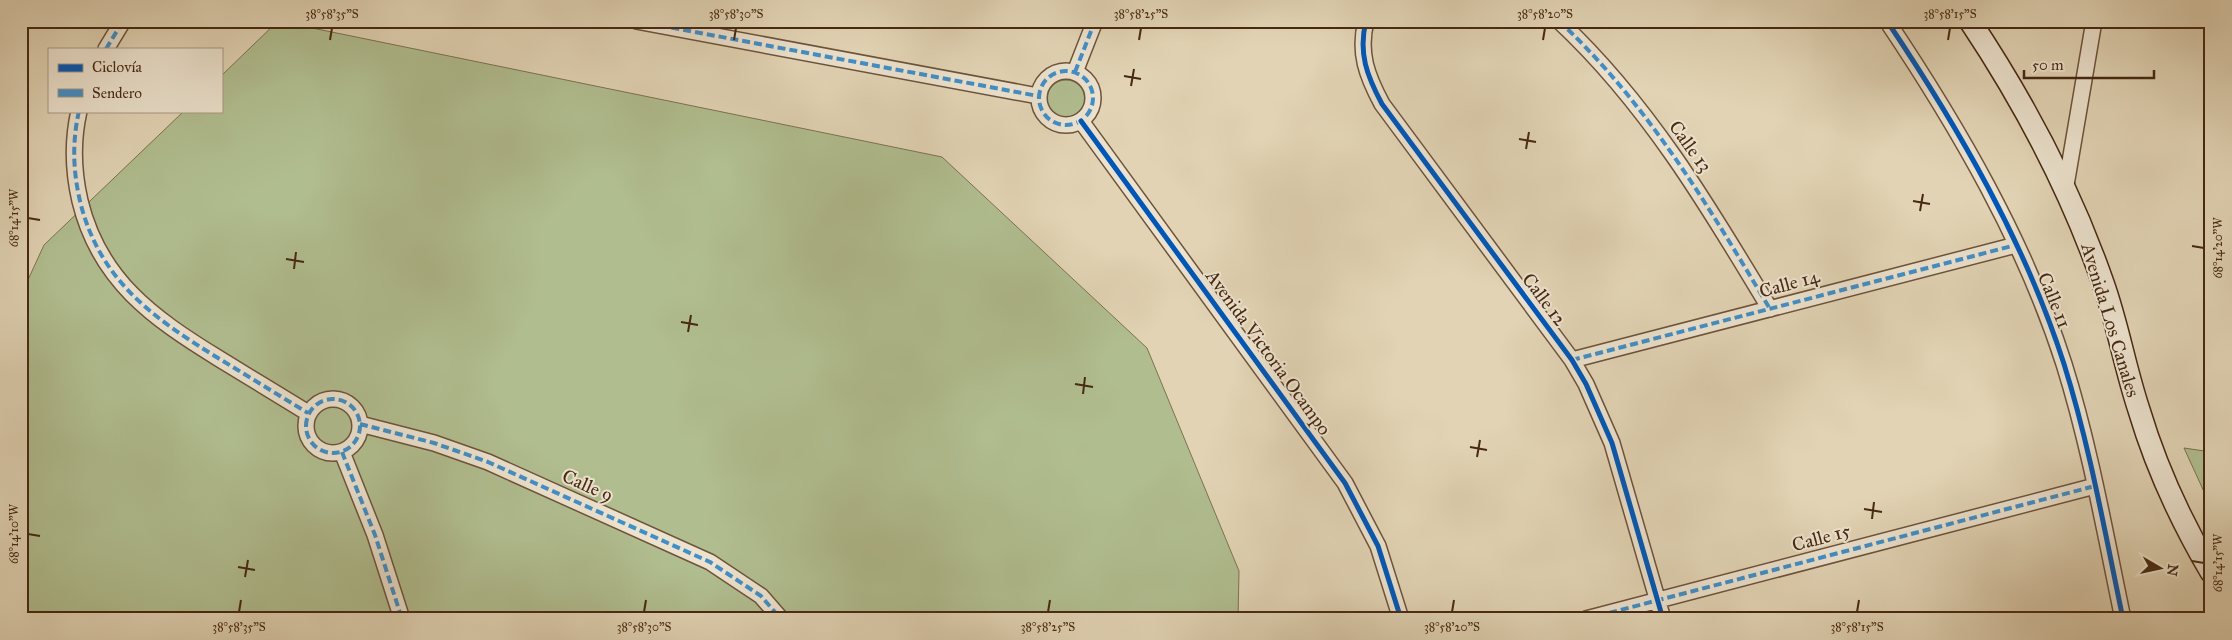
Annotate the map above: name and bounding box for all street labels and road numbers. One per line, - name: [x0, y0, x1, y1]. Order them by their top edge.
- street label: Calle 13: [1664, 116, 1717, 177]
- street label: Avenida Los Canales: [2076, 239, 2145, 400]
- street label: Avenida Victoria Ocampo: [1200, 264, 1337, 440]
- street label: Calle 14: [1757, 264, 1822, 303]
- street label: Calle 12: [1517, 268, 1572, 331]
- street label: Calle 11: [2033, 269, 2076, 331]
- street label: Calle 9: [559, 464, 617, 507]
- street label: Calle 15: [1789, 519, 1853, 556]

